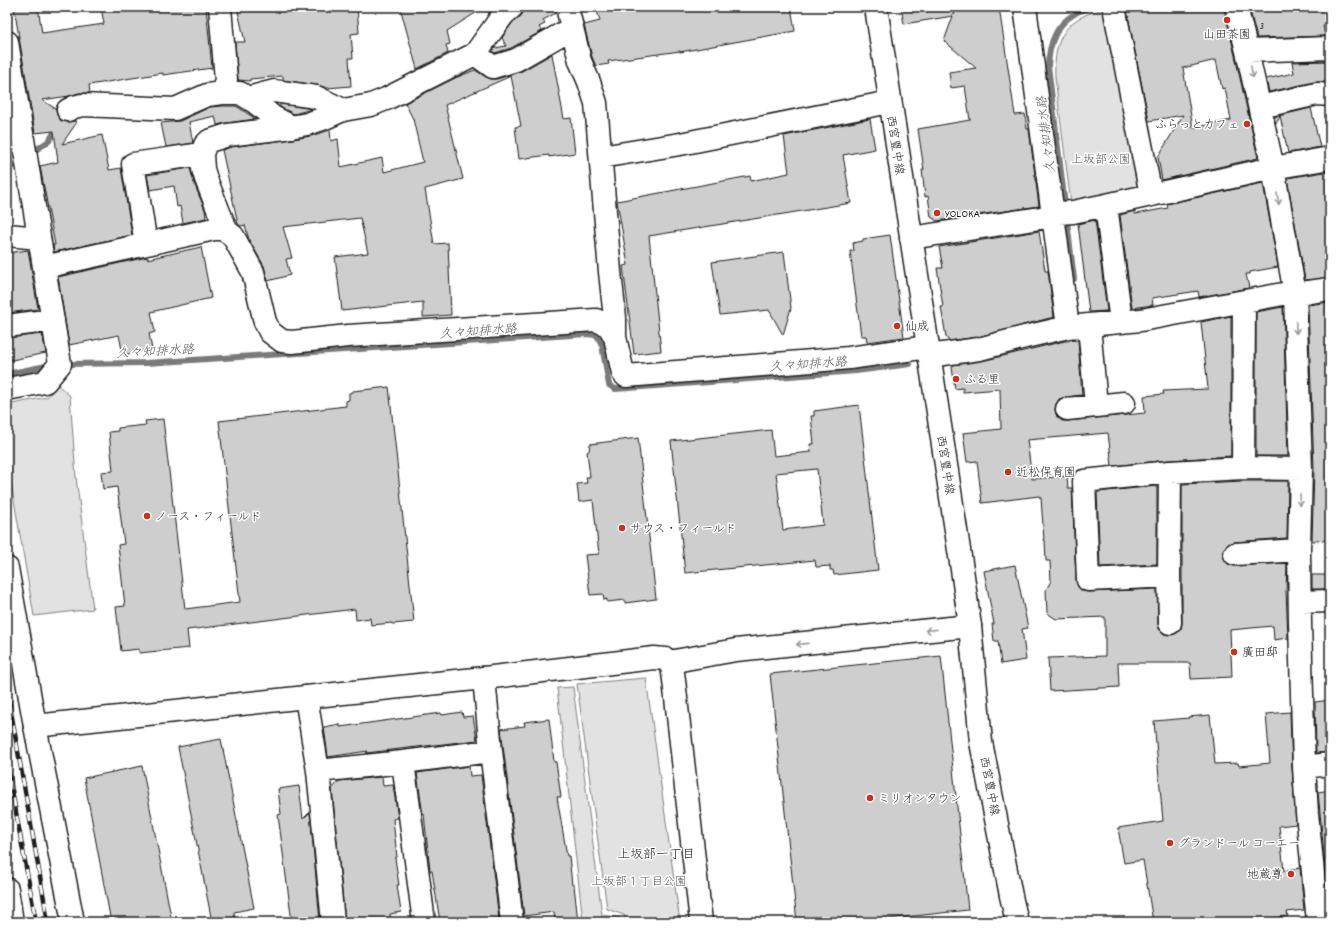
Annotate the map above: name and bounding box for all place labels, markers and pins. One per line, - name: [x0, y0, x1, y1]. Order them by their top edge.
- marker: 山田茶園: [1222, 15, 1232, 25]
- place label: 山田茶園: [1203, 27, 1251, 44]
- place label: ふらっとカフェ: [1155, 117, 1239, 134]
- marker: ふらっとカフェ: [1242, 119, 1252, 129]
- place label: YOLOKA: [945, 206, 981, 223]
- marker: YOLOKA: [932, 208, 942, 218]
- place label: 仙成: [905, 319, 929, 336]
- marker: 仙成: [892, 321, 902, 331]
- place label: ふる里: [964, 372, 1000, 389]
- marker: ふる里: [951, 374, 961, 384]
- place label: 近松保育園: [1016, 465, 1076, 482]
- marker: 近松保育園: [1003, 467, 1013, 477]
- place label: ノース・フィールド: [155, 509, 262, 526]
- marker: ノース・フィールド: [142, 511, 152, 521]
- place label: サウス・フィールド: [630, 521, 737, 538]
- marker: サウス・フィールド: [617, 523, 627, 533]
- place label: 廣田邸: [1242, 645, 1278, 662]
- marker: 廣田邸: [1229, 647, 1239, 657]
- place label: ミリオンタウン: [878, 791, 962, 808]
- marker: ミリオンタウン: [865, 793, 875, 803]
- place label: グランドール コーエー: [1178, 836, 1300, 853]
- marker: グランドール コーエー: [1165, 838, 1175, 848]
- place label: 地蔵尊: [1247, 867, 1283, 884]
- marker: 地蔵尊: [1286, 869, 1296, 879]

